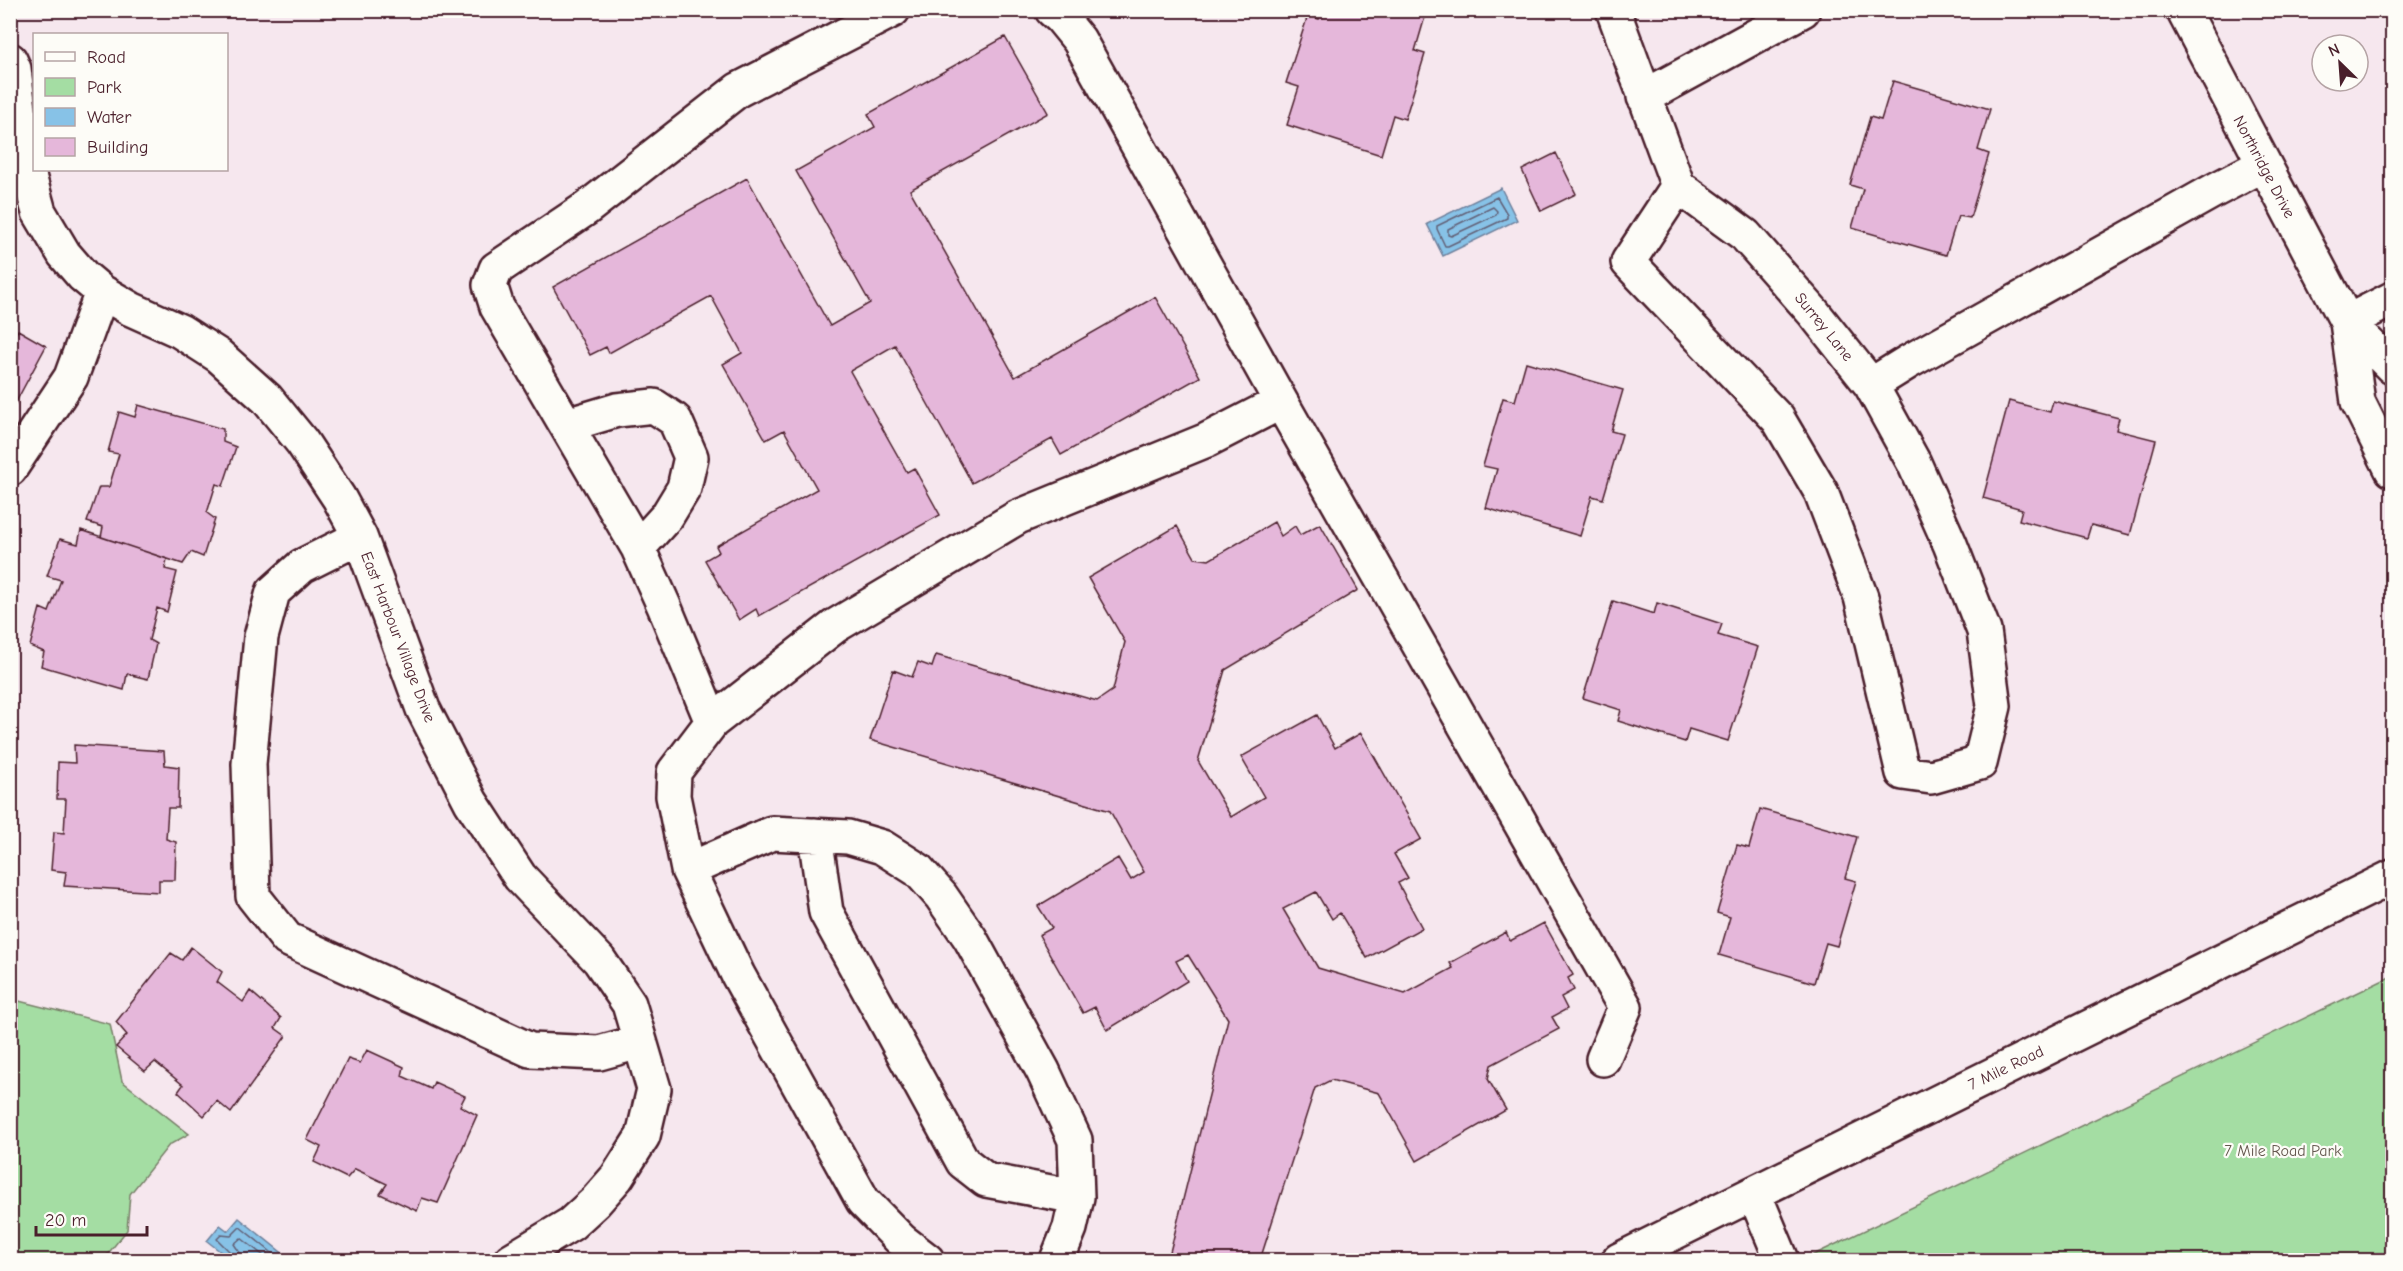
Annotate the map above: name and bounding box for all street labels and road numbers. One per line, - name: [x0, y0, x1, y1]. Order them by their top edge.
- street label: Northridge Drive: [2229, 113, 2299, 221]
- street label: Surrey Lane: [1791, 289, 1857, 365]
- street label: East Harbour Village Drive: [357, 549, 439, 725]
- street label: 7 Mile Road: [1965, 1042, 2047, 1094]

